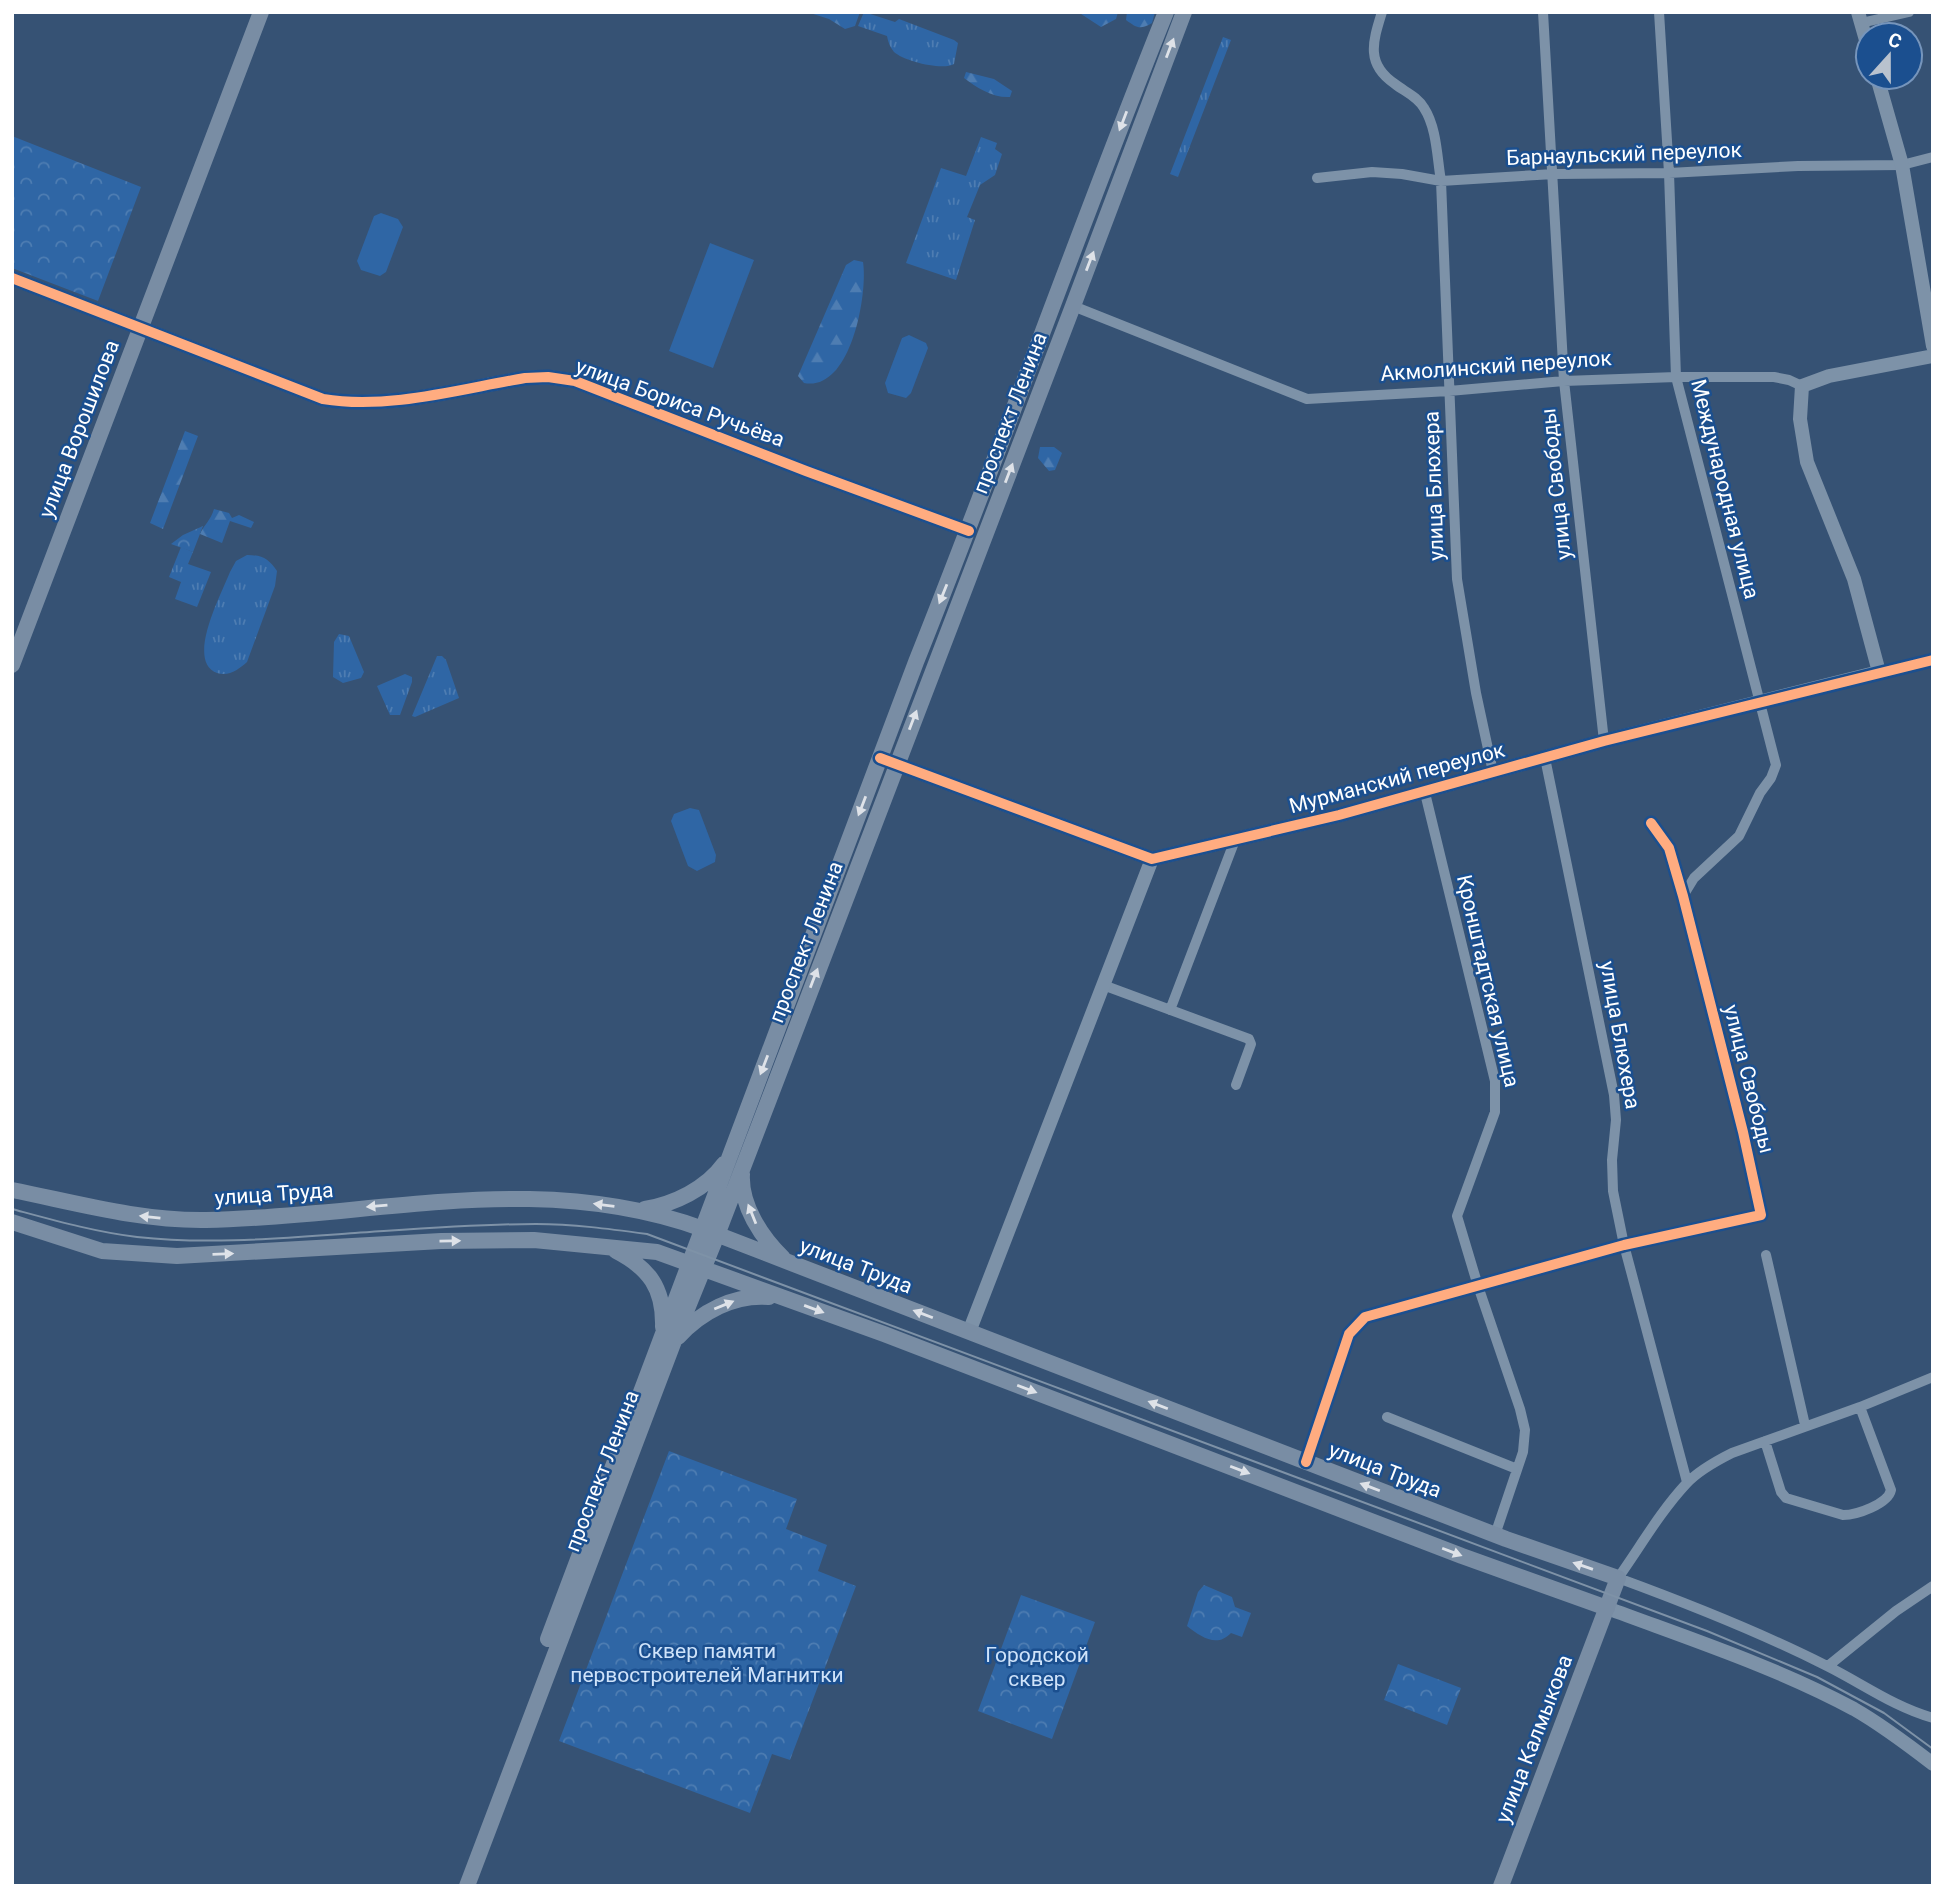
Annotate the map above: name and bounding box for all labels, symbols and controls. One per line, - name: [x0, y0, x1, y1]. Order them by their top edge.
- north arrow: [1854, 21, 1924, 91]
- text: С: [1885, 28, 1905, 54]
- one-way arrow: [1165, 37, 1176, 58]
- one-way arrow: [1118, 111, 1129, 132]
- street label: Барнаульский переулок: [1506, 138, 1743, 170]
- one-way arrow: [1085, 250, 1096, 271]
- street label: проспект Ленина: [968, 329, 1052, 497]
- street label: улица Ворошилова: [34, 337, 124, 521]
- street label: Акмолинский переулок: [1380, 346, 1613, 386]
- street label: улица Бориса Ручьёва: [572, 354, 788, 452]
- street label: Международная улица: [1686, 377, 1764, 601]
- street label: улица Свободы: [1536, 407, 1576, 561]
- street label: улица Блюхера: [1419, 411, 1449, 561]
- one-way arrow: [1004, 463, 1015, 484]
- one-way arrow: [938, 584, 949, 605]
- one-way arrow: [908, 709, 919, 730]
- street label: Мурманский переулок: [1287, 738, 1508, 818]
- one-way arrow: [856, 796, 867, 817]
- street label: проспект Ленина: [764, 858, 848, 1026]
- street label: Кронштадтская улица: [1452, 872, 1524, 1090]
- street label: улица Блюхера: [1595, 959, 1645, 1111]
- one-way arrow: [809, 967, 820, 988]
- street label: улица Свободы: [1719, 1002, 1779, 1156]
- one-way arrow: [759, 1055, 770, 1076]
- street label: улица Труда: [214, 1178, 334, 1210]
- one-way arrow: [593, 1199, 615, 1210]
- one-way arrow: [366, 1201, 388, 1212]
- one-way arrow: [747, 1203, 758, 1224]
- one-way arrow: [139, 1211, 161, 1222]
- street label: улица Труда: [796, 1233, 916, 1299]
- one-way arrow: [439, 1235, 461, 1247]
- one-way arrow: [212, 1248, 234, 1259]
- one-way arrow: [714, 1300, 735, 1311]
- one-way arrow: [804, 1304, 825, 1315]
- one-way arrow: [912, 1308, 933, 1319]
- one-way arrow: [1017, 1383, 1038, 1394]
- street label: проспект Ленина: [560, 1387, 644, 1555]
- one-way arrow: [1148, 1399, 1169, 1410]
- street label: улица Труда: [1325, 1437, 1445, 1503]
- one-way arrow: [1229, 1465, 1250, 1476]
- one-way arrow: [1360, 1481, 1381, 1492]
- one-way arrow: [1441, 1547, 1462, 1558]
- one-way arrow: [1573, 1560, 1594, 1571]
- park label: Сквер памяти первостроителей Магнитки: [570, 1639, 844, 1687]
- park label: Городской сквер: [985, 1643, 1089, 1691]
- street label: улица Калмыкова: [1491, 1651, 1577, 1827]

